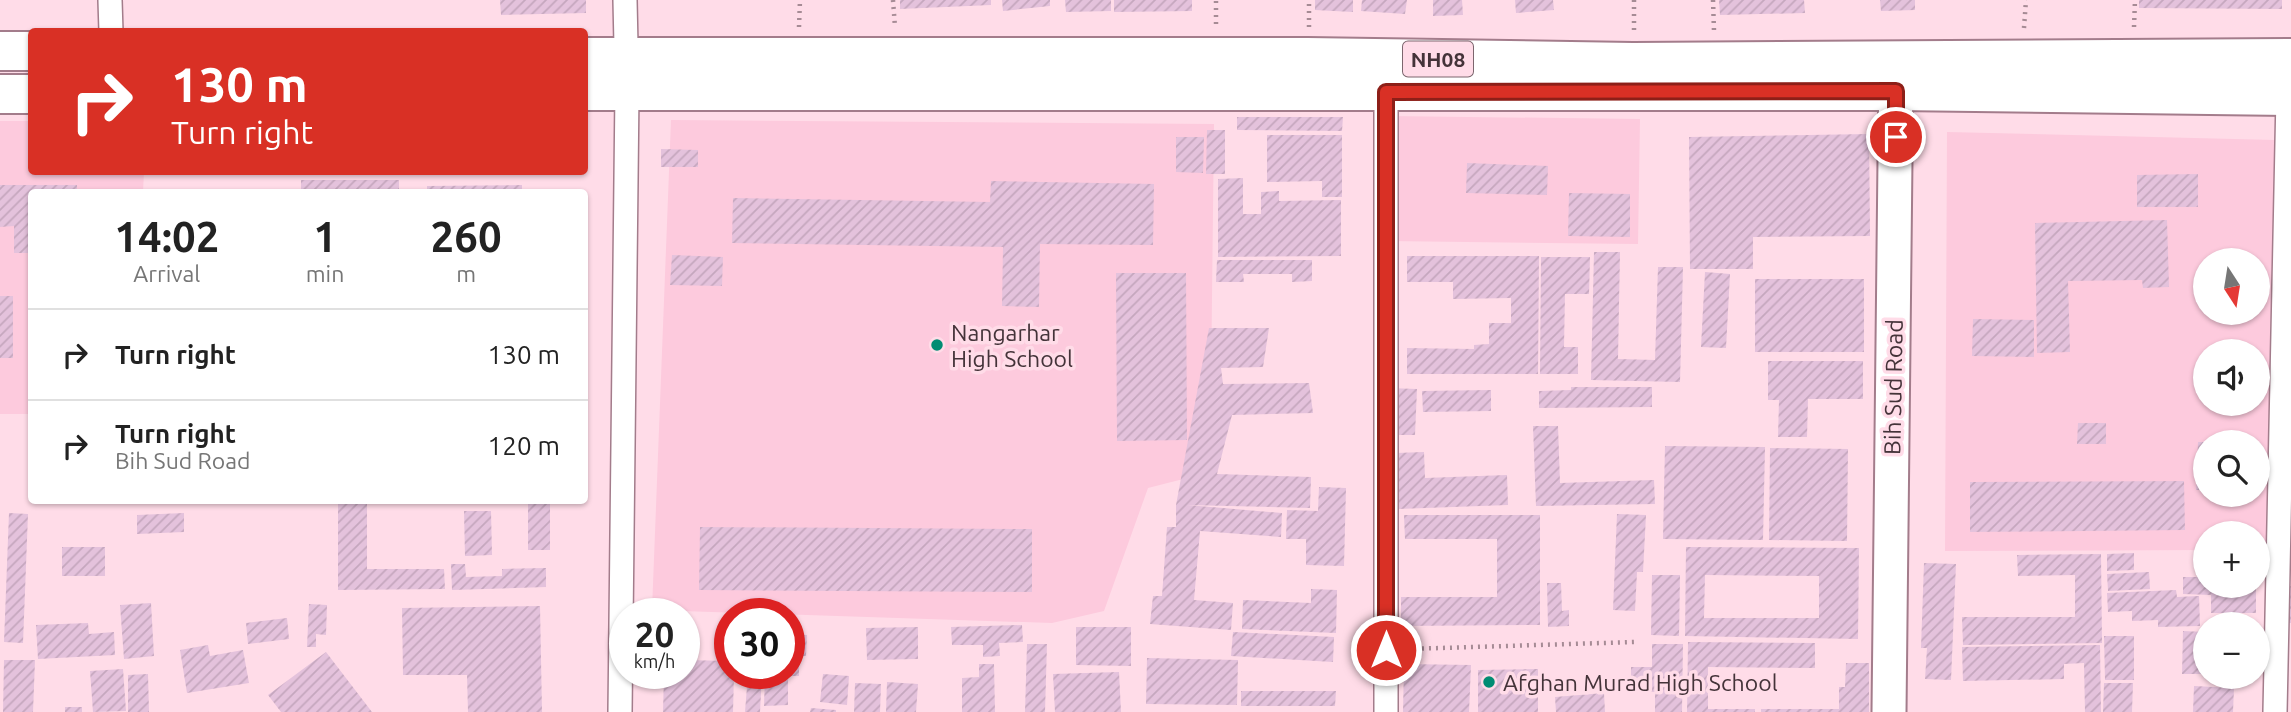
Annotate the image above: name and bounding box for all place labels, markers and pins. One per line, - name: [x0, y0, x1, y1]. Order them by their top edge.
- pin: [1866, 107, 1926, 167]
- place label: Nangarhar High School: [951, 320, 1073, 371]
- marker: Nangarhar High School: [929, 337, 945, 353]
- place label: Afghan Murad High School: [1503, 670, 1778, 695]
- marker: Afghan Murad High School: [1481, 674, 1497, 690]

